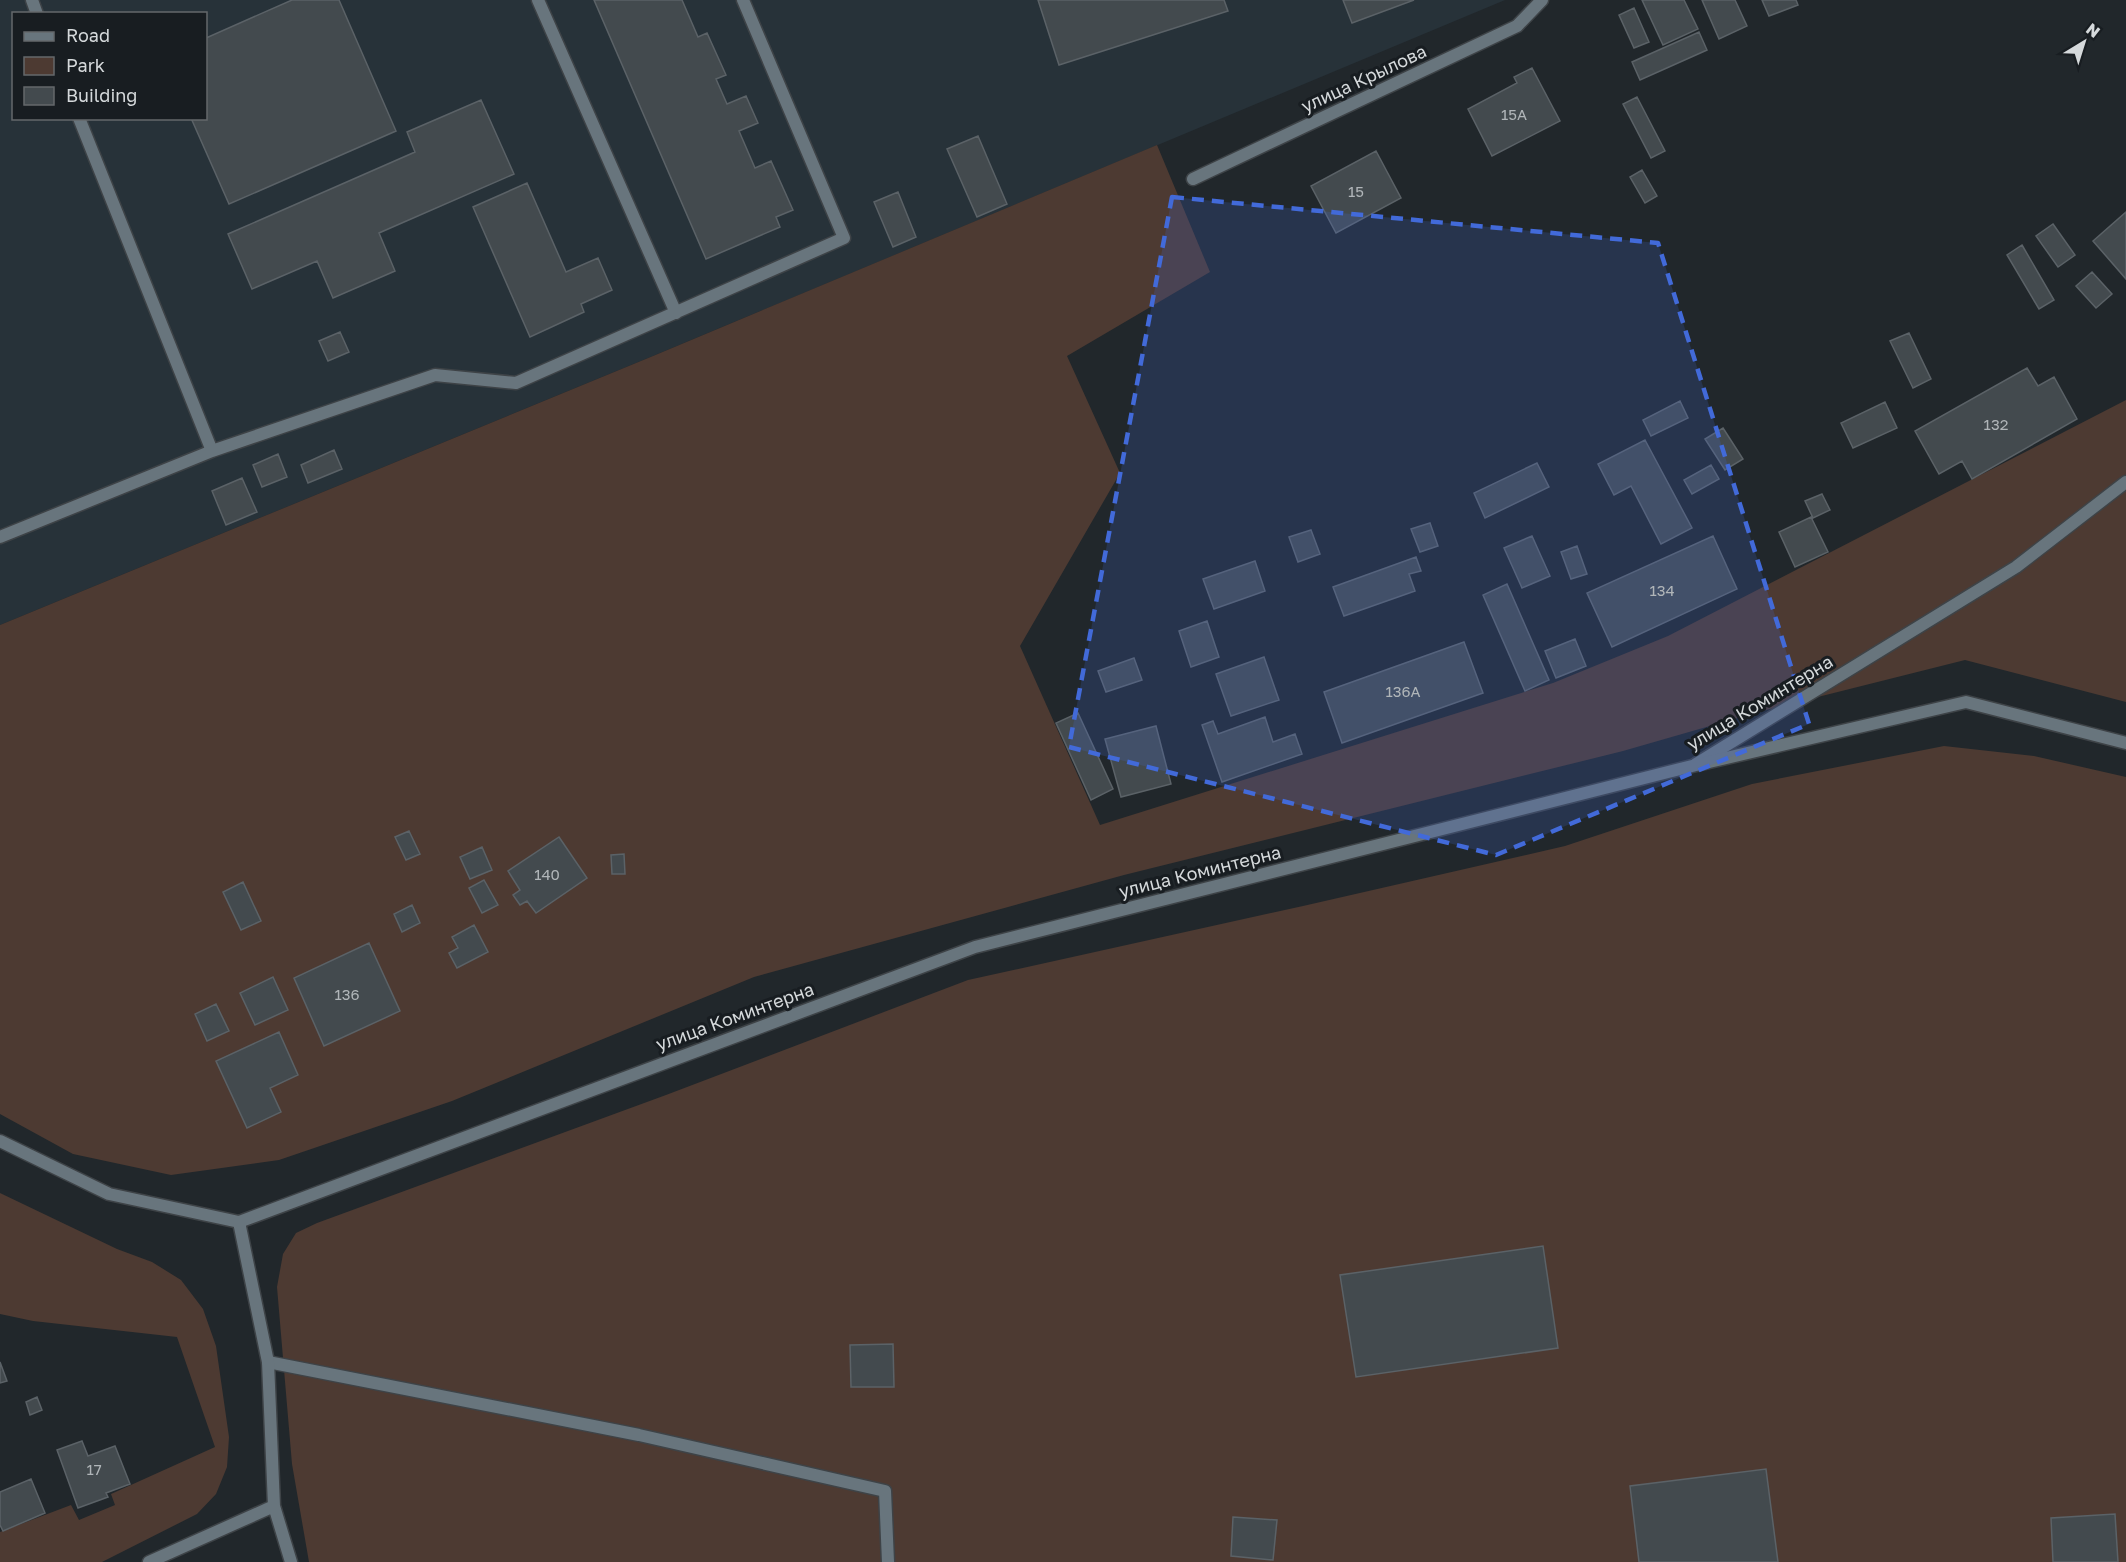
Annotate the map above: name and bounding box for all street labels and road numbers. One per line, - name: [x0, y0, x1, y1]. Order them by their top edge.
- street label: улица Крылова: [1297, 39, 1430, 117]
- street label: улица Коминтерна: [1682, 650, 1837, 754]
- street label: улица Коминтерна: [1116, 840, 1283, 902]
- street label: улица Коминтерна: [653, 977, 817, 1055]

